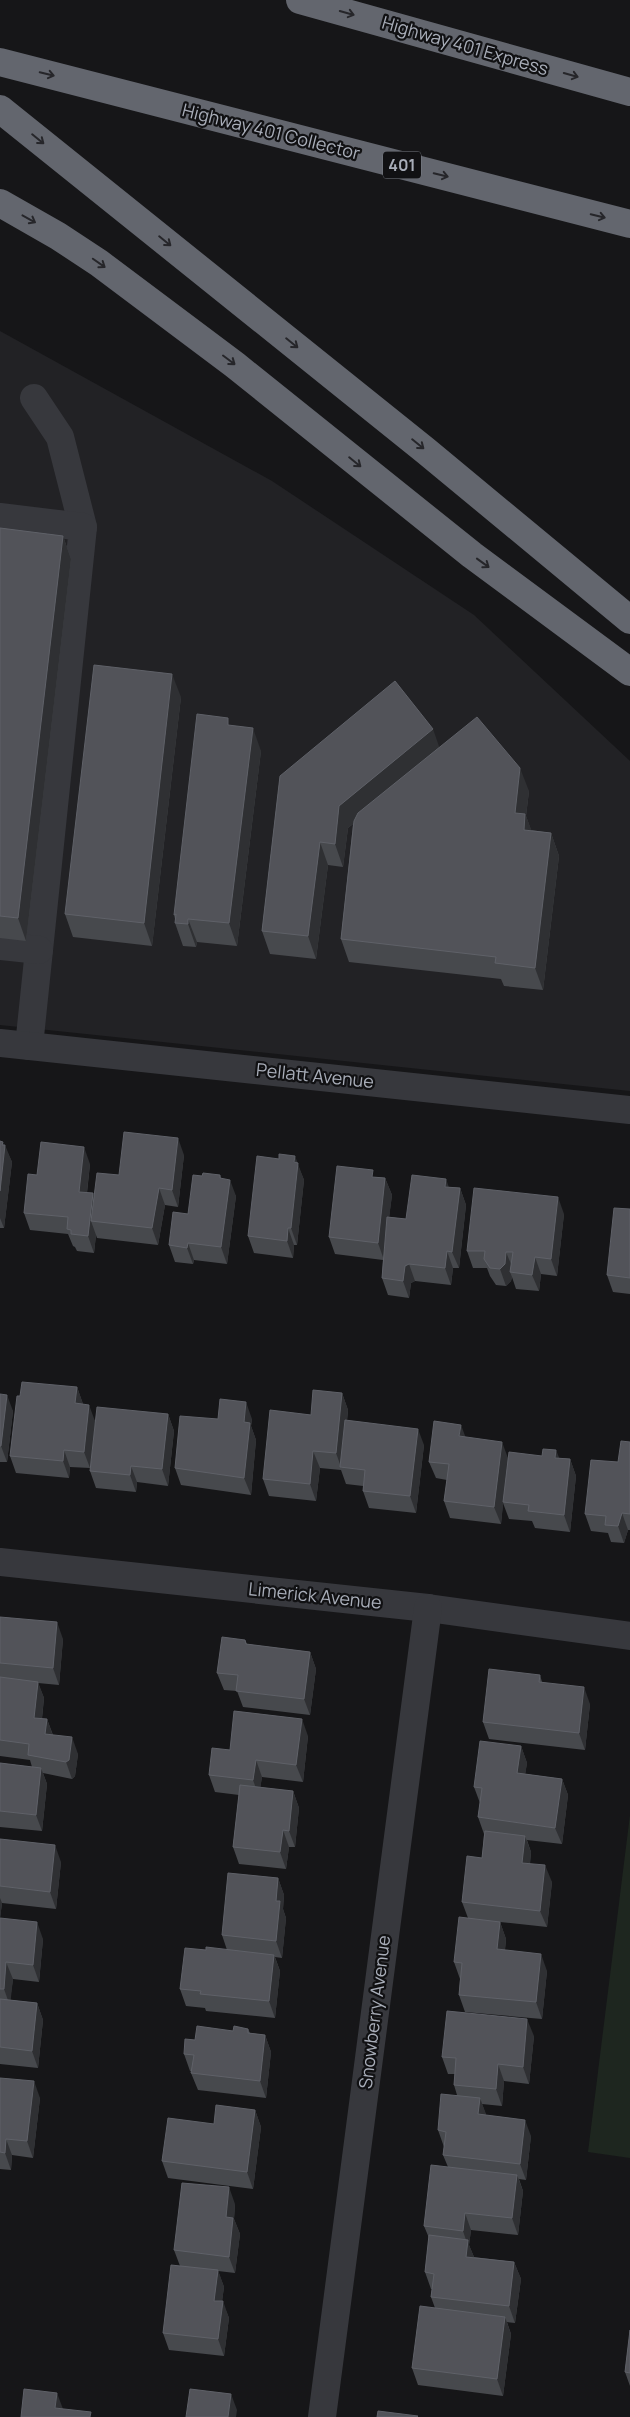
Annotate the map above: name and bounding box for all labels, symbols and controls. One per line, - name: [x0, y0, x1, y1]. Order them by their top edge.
- one-way arrow: [339, 9, 355, 18]
- street label: Highway 401 Express: [379, 10, 551, 80]
- one-way arrow: [39, 70, 55, 79]
- one-way arrow: [563, 71, 579, 81]
- street label: Highway 401 Collector: [180, 97, 363, 165]
- one-way arrow: [31, 134, 44, 145]
- road number: 401: [383, 152, 421, 178]
- one-way arrow: [432, 171, 448, 180]
- one-way arrow: [589, 212, 605, 221]
- one-way arrow: [22, 215, 36, 225]
- one-way arrow: [158, 235, 171, 246]
- one-way arrow: [92, 258, 106, 268]
- one-way arrow: [285, 337, 298, 348]
- one-way arrow: [222, 355, 236, 365]
- one-way arrow: [411, 439, 424, 450]
- one-way arrow: [349, 457, 362, 468]
- one-way arrow: [476, 558, 490, 568]
- street label: Pellatt Avenue: [255, 1057, 375, 1093]
- street label: Limerick Avenue: [247, 1576, 383, 1614]
- street label: Snowberry Avenue: [353, 1934, 395, 2090]

